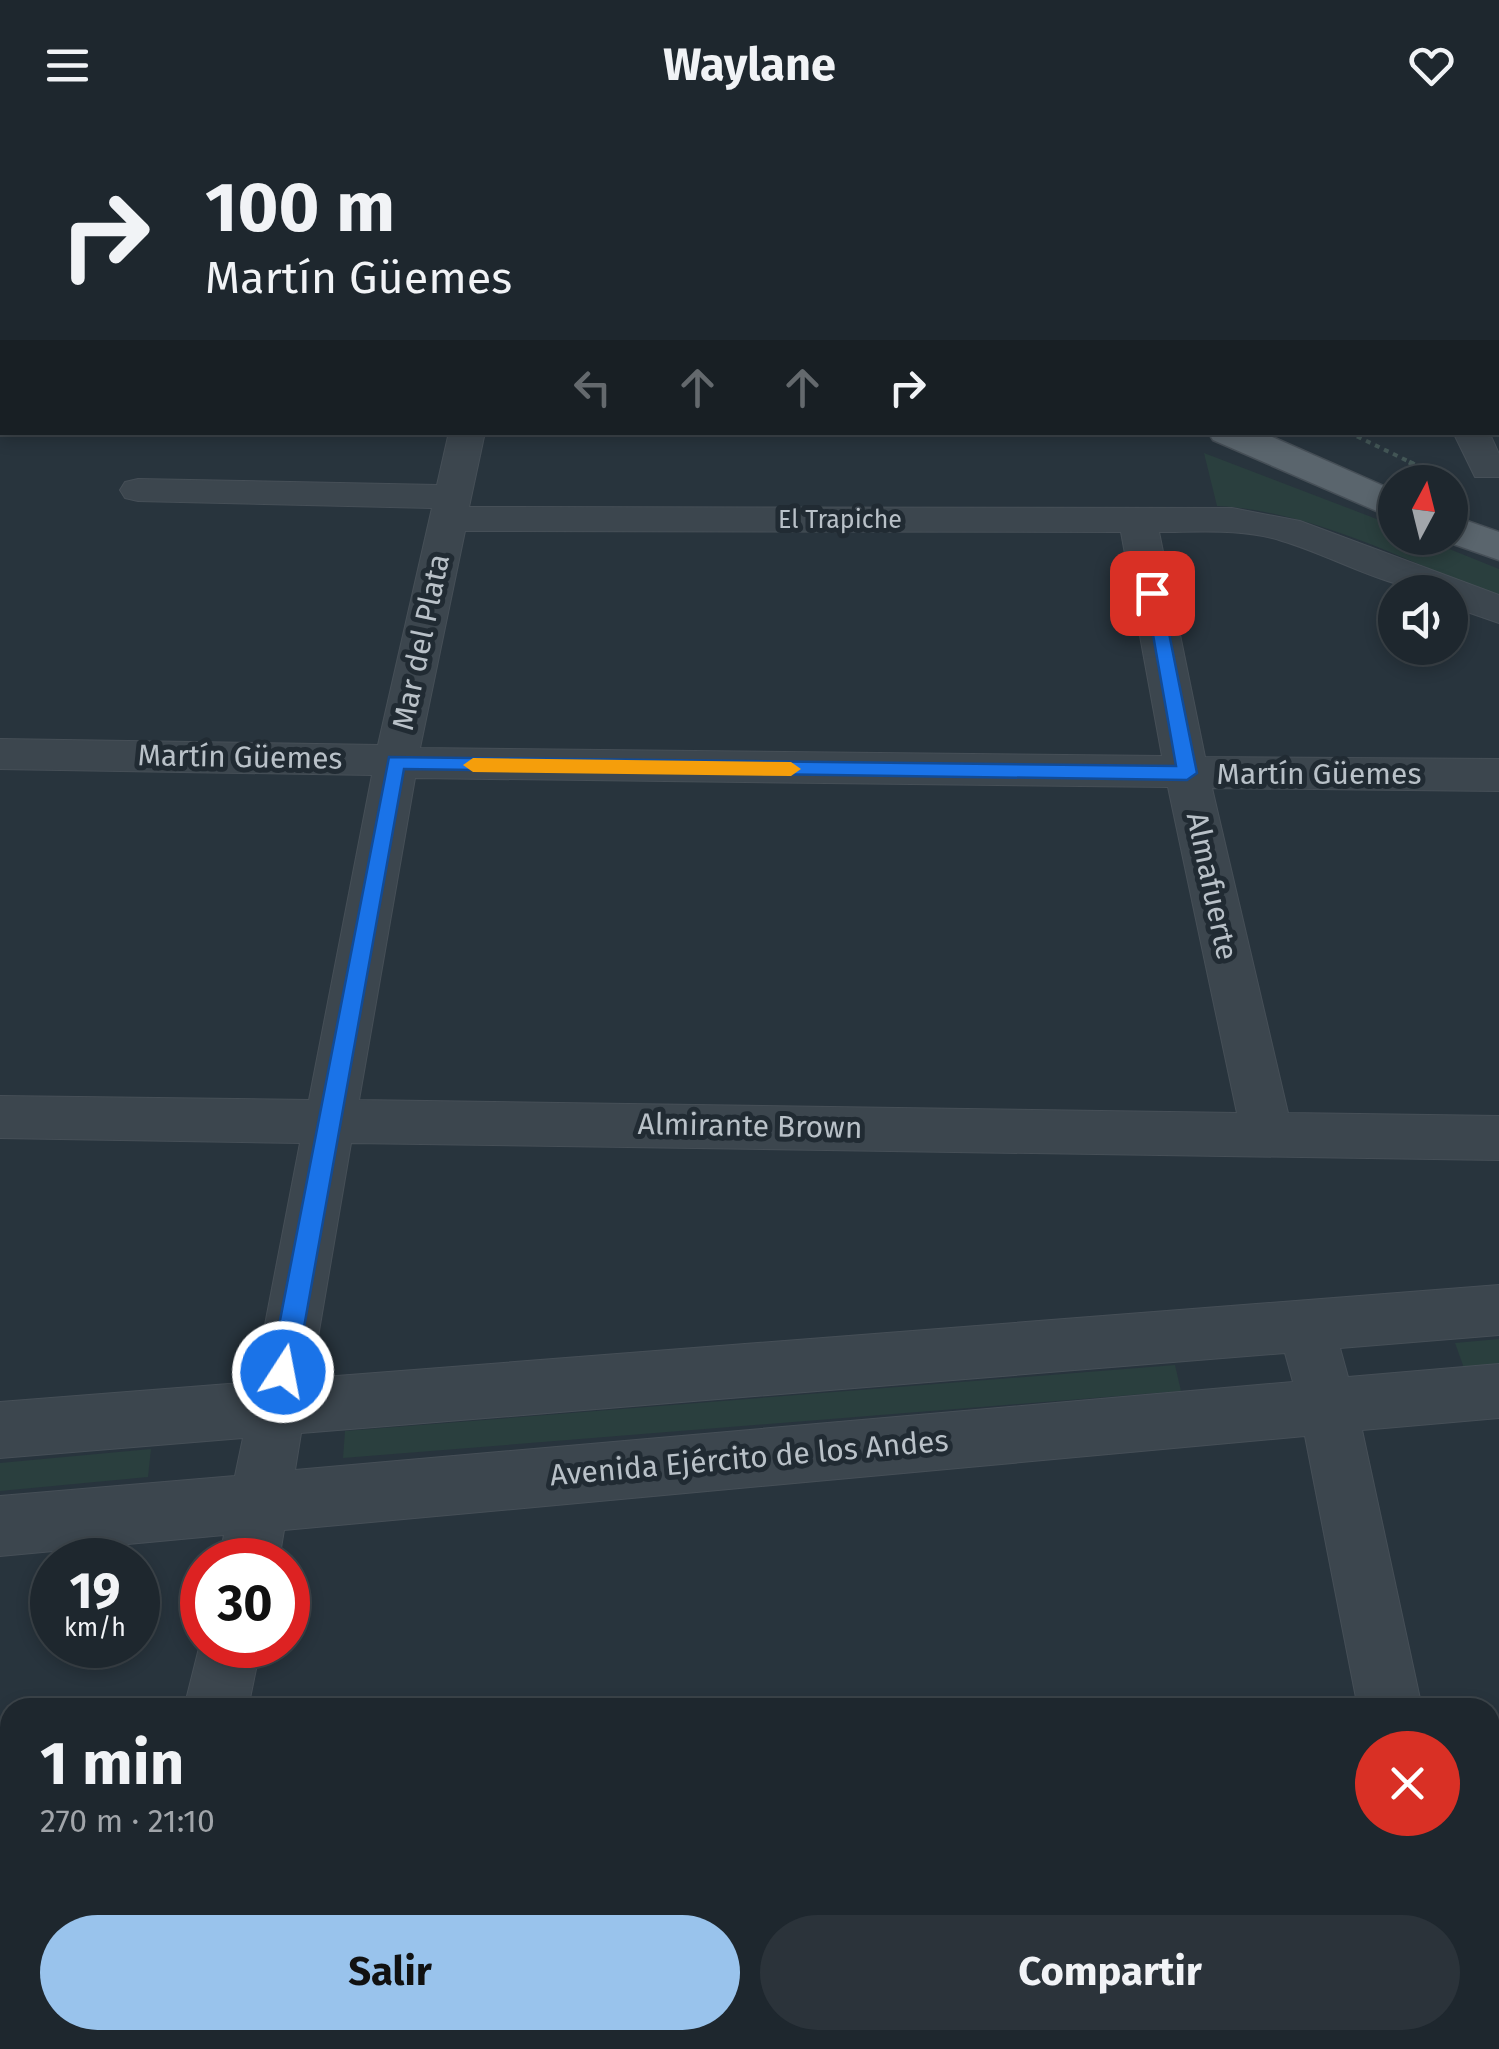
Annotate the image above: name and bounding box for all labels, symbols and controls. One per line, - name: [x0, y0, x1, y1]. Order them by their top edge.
- icon: menu: [40, 38, 95, 93]
- text: Waylane: [663, 38, 836, 92]
- icon: heart: [1404, 38, 1459, 93]
- text: 100 m: [205, 166, 395, 250]
- icon: right: [40, 170, 170, 300]
- text: Martín Güemes: [205, 251, 512, 305]
- icon: left: [565, 360, 620, 415]
- icon: ahead: [670, 360, 725, 415]
- icon: ahead: [775, 360, 830, 415]
- icon: right: [880, 360, 935, 415]
- north arrow: [1378, 465, 1468, 555]
- map controls: [1378, 465, 1468, 665]
- street label: El Trapiche: [778, 505, 902, 535]
- street label: Mar del Plata: [385, 551, 457, 733]
- pin: [1110, 551, 1195, 636]
- icon: arrive: [1125, 566, 1180, 621]
- button: sound: [1378, 575, 1468, 665]
- street label: Martín Güemes: [137, 737, 343, 777]
- street label: Martín Güemes: [1217, 756, 1421, 792]
- street label: Almafuerte: [1179, 809, 1245, 963]
- street label: Almirante Brown: [637, 1106, 863, 1146]
- position arrow: [231, 1320, 335, 1424]
- street label: Avenida Ejército de los Andes: [548, 1423, 950, 1493]
- speed limit sign: 30: [180, 1538, 310, 1668]
- text: 19: [69, 1561, 121, 1621]
- text: km/h: [64, 1613, 126, 1643]
- text: 1 min: [40, 1728, 184, 1800]
- button: close: [1355, 1731, 1460, 1836]
- text: 270 m · 21:10: [40, 1802, 215, 1840]
- button: Salir: [40, 1915, 740, 2030]
- button: Compartir: [760, 1915, 1460, 2030]

